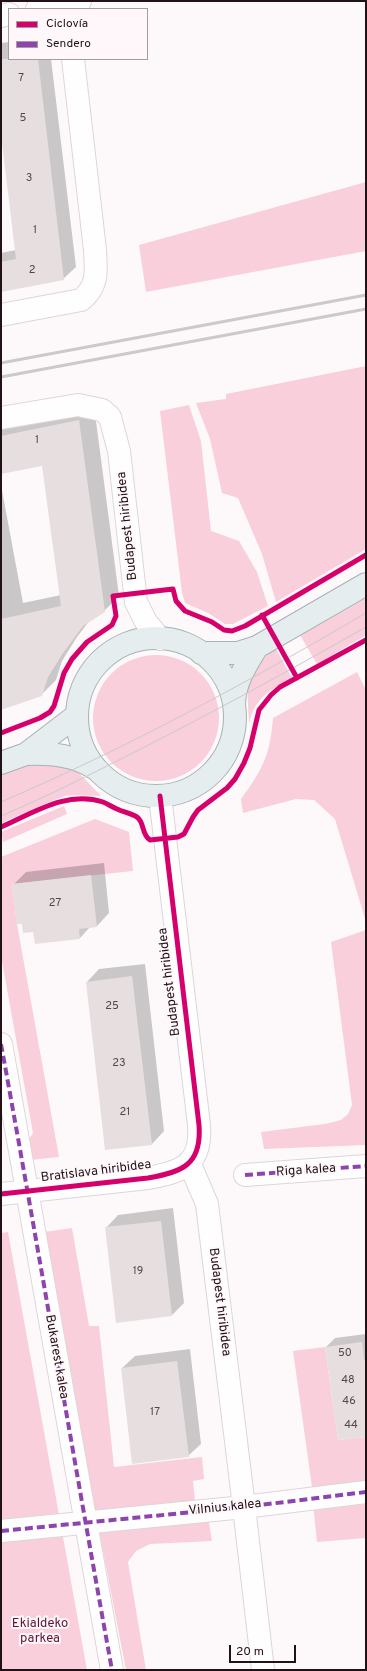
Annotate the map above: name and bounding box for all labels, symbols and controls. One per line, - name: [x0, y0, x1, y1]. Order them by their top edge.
- legend: [8, 8, 148, 60]
- text: Ciclovía: [46, 16, 88, 32]
- text: Sendero: [46, 36, 91, 52]
- house number: 7: [18, 72, 24, 86]
- house number: 5: [20, 112, 26, 126]
- house number: 3: [26, 172, 32, 186]
- house number: 1: [33, 224, 37, 238]
- house number: 2: [29, 264, 35, 278]
- house number: 1: [35, 434, 39, 448]
- street label: Budapest hiribidea: [115, 471, 141, 581]
- house number: 27: [49, 897, 61, 911]
- street label: Budapest hiribidea: [156, 927, 184, 1037]
- house number: 25: [105, 1000, 119, 1014]
- house number: 23: [112, 1057, 126, 1071]
- house number: 21: [120, 1106, 130, 1120]
- street label: Bratislava hiribidea: [40, 1157, 152, 1187]
- street label: Riga kalea: [276, 1161, 336, 1181]
- street label: Budapest hiribidea: [205, 1247, 233, 1357]
- house number: 19: [133, 1265, 143, 1279]
- street label: Bukarest kalea: [41, 1314, 71, 1400]
- house number: 50: [338, 1347, 352, 1361]
- house number: 48: [341, 1374, 355, 1388]
- house number: 46: [342, 1395, 356, 1409]
- house number: 17: [150, 1406, 160, 1420]
- house number: 44: [344, 1419, 358, 1433]
- street label: Vilnius kalea: [188, 1496, 262, 1520]
- park label: Ekialdeko parkea: [12, 1616, 68, 1647]
- scale bar: [231, 1637, 298, 1663]
- text: 20 m: [236, 1644, 264, 1660]

